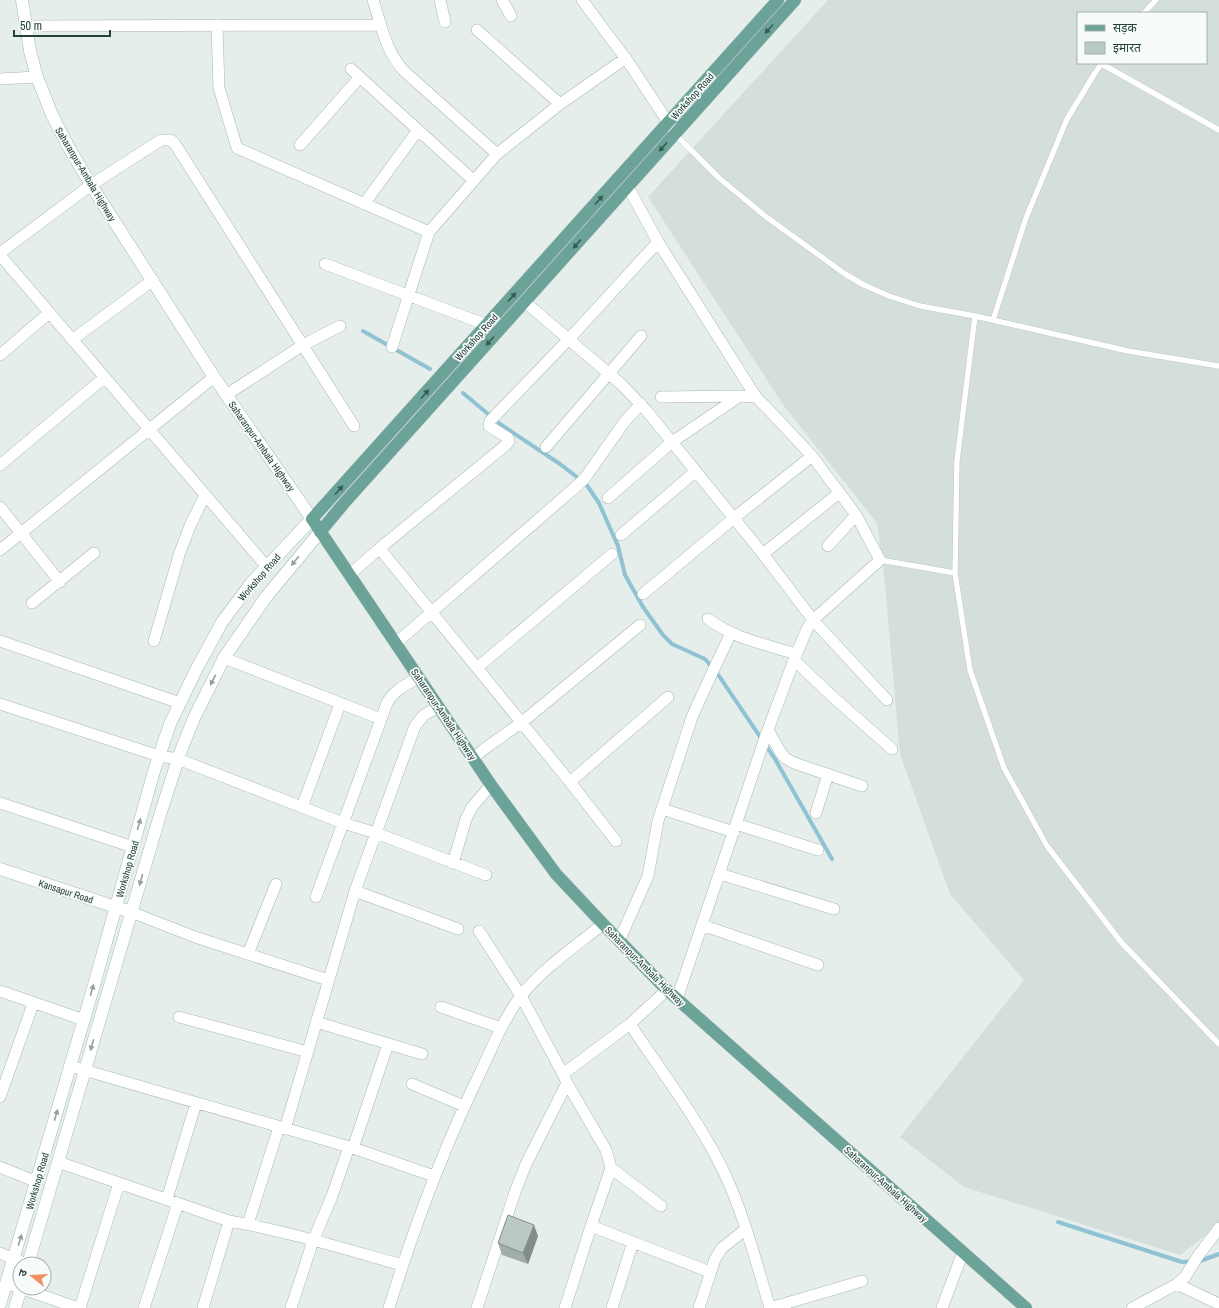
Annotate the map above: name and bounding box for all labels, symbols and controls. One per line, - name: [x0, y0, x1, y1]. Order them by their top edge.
- scale bar: [14, 12, 110, 38]
- legend: [1077, 12, 1207, 64]
- text: 50 m: [20, 18, 42, 34]
- text: सड़क: [1113, 20, 1138, 36]
- one-way arrow: [764, 24, 773, 34]
- text: इमारत: [1113, 40, 1142, 56]
- street label: Workshop Road: [668, 70, 717, 122]
- street label: Saharanpur-Ambala Highway: [52, 125, 119, 224]
- one-way arrow: [659, 142, 668, 152]
- one-way arrow: [594, 195, 604, 205]
- one-way arrow: [572, 239, 581, 249]
- one-way arrow: [508, 292, 517, 302]
- street label: Workshop Road: [452, 311, 501, 363]
- one-way arrow: [486, 336, 495, 345]
- one-way arrow: [421, 388, 430, 399]
- street label: Saharanpur-Ambala Highway: [225, 399, 298, 495]
- one-way arrow: [334, 485, 343, 496]
- street label: Workshop Road: [235, 551, 284, 604]
- one-way arrow: [290, 556, 299, 567]
- street label: Saharanpur-Ambala Highway: [408, 666, 480, 763]
- one-way arrow: [210, 674, 216, 685]
- one-way arrow: [136, 818, 142, 830]
- street label: Workshop Road: [113, 839, 142, 899]
- one-way arrow: [138, 875, 144, 887]
- street label: Kansapur Road: [37, 876, 95, 906]
- street label: Saharanpur-Ambala Highway: [602, 924, 688, 1010]
- one-way arrow: [90, 984, 96, 996]
- one-way arrow: [89, 1040, 95, 1052]
- one-way arrow: [53, 1108, 59, 1120]
- street label: Saharanpur-Ambala Highway: [841, 1144, 931, 1226]
- street label: Workshop Road: [23, 1151, 52, 1211]
- one-way arrow: [17, 1233, 23, 1245]
- north arrow: [12, 1256, 52, 1296]
- text: उ: [15, 1267, 30, 1278]

